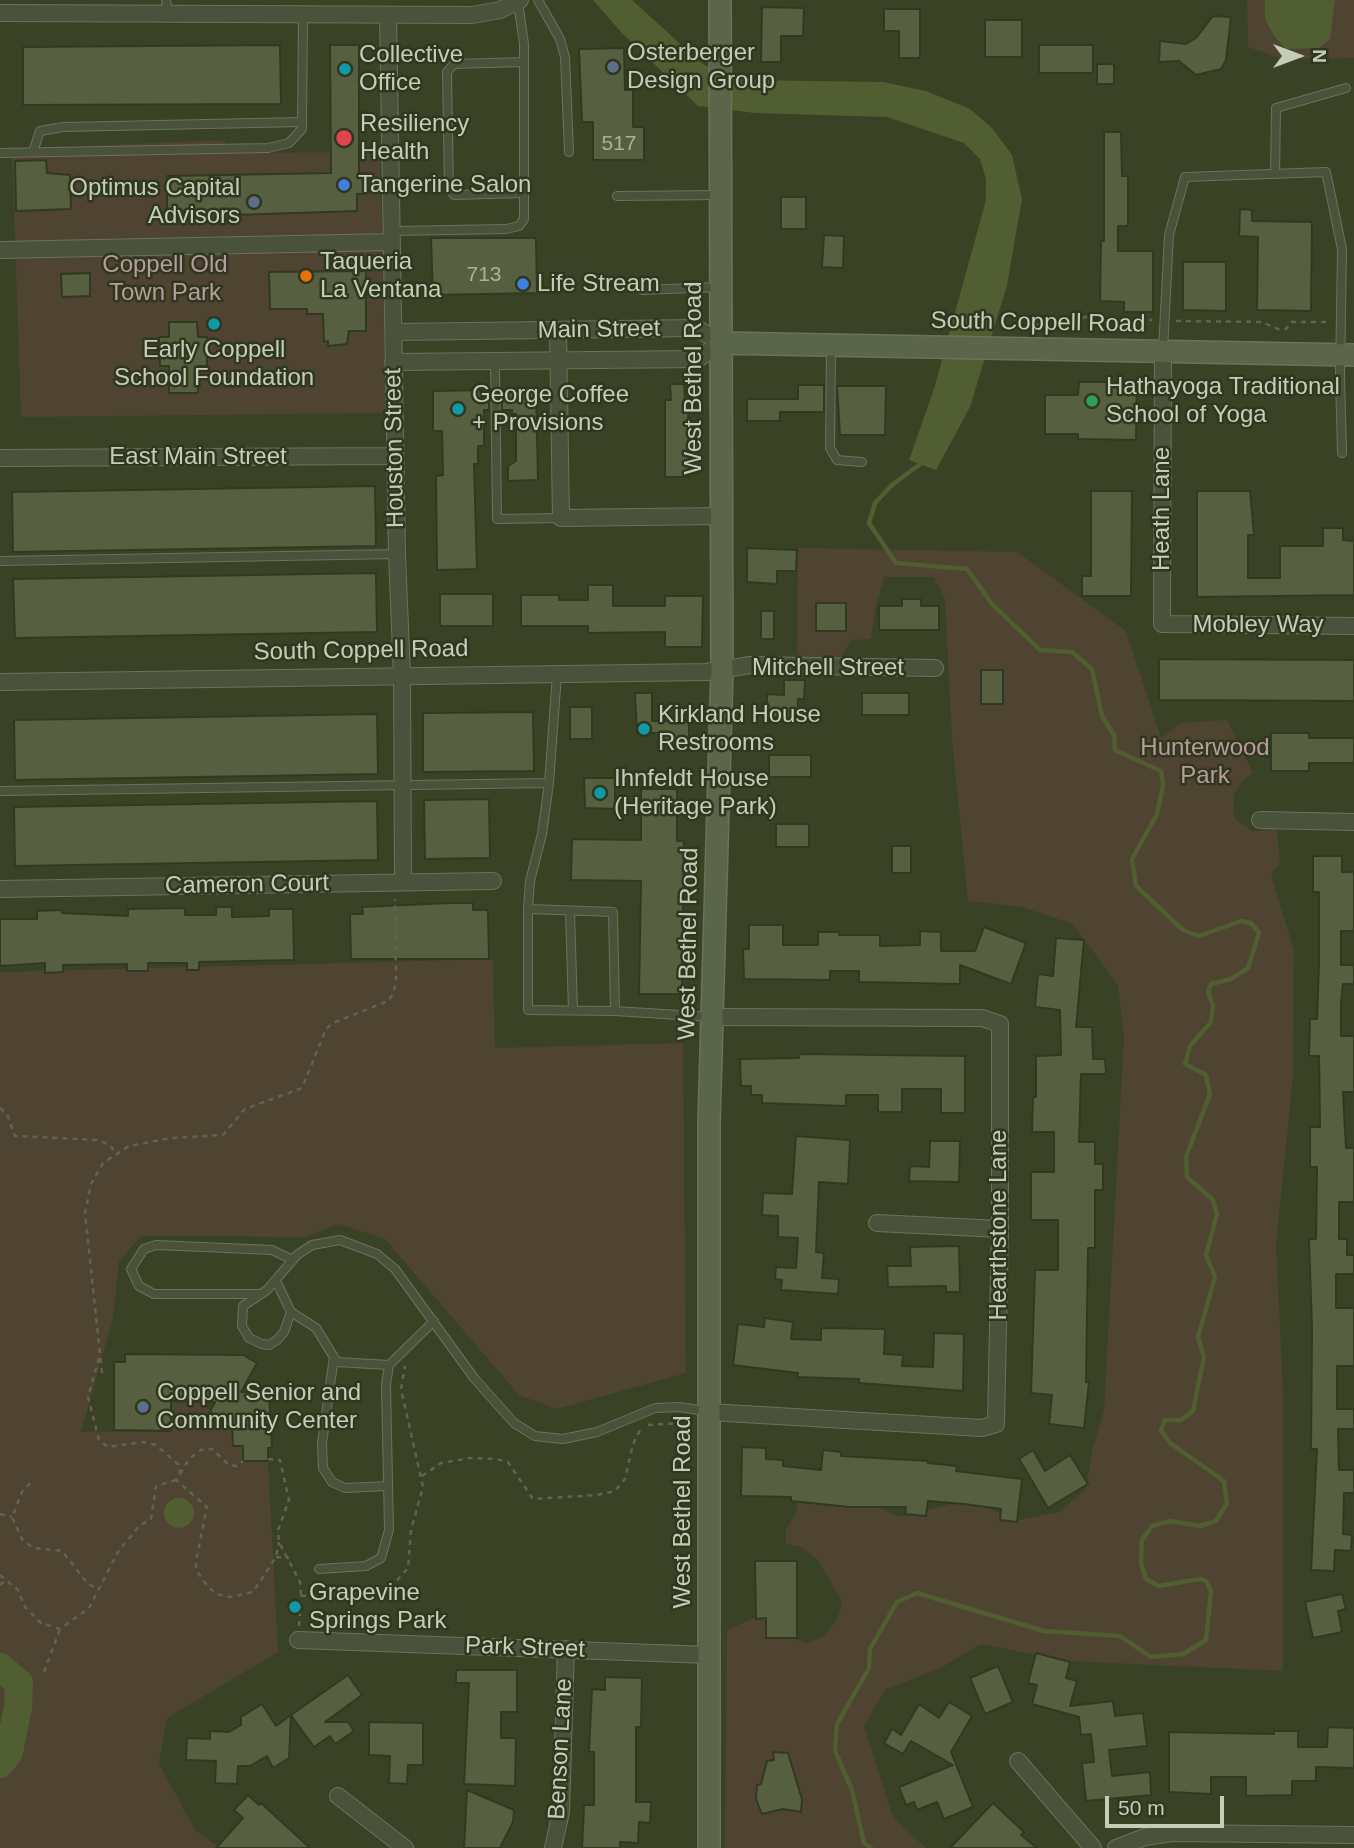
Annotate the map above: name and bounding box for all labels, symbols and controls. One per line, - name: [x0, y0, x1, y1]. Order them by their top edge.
- north arrow: [1263, 21, 1333, 91]
- place label: Osterberger Design Group: [627, 39, 775, 95]
- place label: Collective Office: [359, 41, 463, 97]
- text: N: [1309, 49, 1330, 63]
- marker: Osterberger Design Group: [605, 59, 621, 75]
- marker: Collective Office: [337, 61, 353, 77]
- place label: Resiliency Health: [360, 110, 469, 166]
- marker: Resiliency Health: [334, 128, 354, 148]
- house number: 517: [601, 131, 637, 157]
- place label: Tangerine Salon: [358, 171, 531, 199]
- place label: Optimus Capital Advisors: [69, 174, 240, 230]
- marker: Tangerine Salon: [336, 177, 352, 193]
- marker: Optimus Capital Advisors: [246, 194, 262, 210]
- place label: Taqueria La Ventana: [320, 248, 441, 304]
- park label: Coppell Old Town Park: [102, 251, 228, 307]
- house number: 713: [466, 262, 502, 288]
- marker: Taqueria La Ventana: [298, 268, 314, 284]
- place label: Life Stream: [537, 270, 660, 298]
- marker: Life Stream: [515, 276, 531, 292]
- street label: West Bethel Road: [680, 282, 708, 474]
- street label: South Coppell Road: [930, 307, 1146, 339]
- street label: Main Street: [537, 315, 661, 345]
- marker: Early Coppell School Foundation: [206, 316, 222, 332]
- place label: Early Coppell School Foundation: [114, 336, 314, 392]
- street label: Houston Street: [379, 368, 411, 528]
- place label: Hathayoga Traditional School of Yoga: [1106, 373, 1340, 429]
- place label: George Coffee + Provisions: [472, 381, 629, 437]
- marker: Hathayoga Traditional School of Yoga: [1084, 393, 1100, 409]
- marker: George Coffee + Provisions: [450, 401, 466, 417]
- street label: East Main Street: [109, 443, 287, 471]
- street label: Heath Lane: [1148, 447, 1176, 571]
- street label: Mobley Way: [1192, 611, 1324, 639]
- street label: South Coppell Road: [253, 635, 469, 667]
- street label: Mitchell Street: [752, 654, 904, 682]
- place label: Kirkland House Restrooms: [658, 701, 821, 757]
- marker: Kirkland House Restrooms: [636, 721, 652, 737]
- park label: Hunterwood Park: [1140, 734, 1270, 790]
- place label: Ihnfeldt House (Heritage Park): [614, 765, 777, 821]
- marker: Ihnfeldt House (Heritage Park): [592, 785, 608, 801]
- street label: West Bethel Road: [673, 847, 705, 1041]
- street label: Cameron Court: [165, 869, 329, 901]
- street label: Hearthstone Lane: [985, 1130, 1013, 1320]
- place label: Coppell Senior and Community Center: [157, 1379, 361, 1435]
- marker: Coppell Senior and Community Center: [135, 1399, 151, 1415]
- street label: West Bethel Road: [669, 1416, 697, 1608]
- place label: Grapevine Springs Park: [309, 1579, 446, 1635]
- marker: Grapevine Springs Park: [287, 1599, 303, 1615]
- street label: Park Street: [465, 1632, 585, 1664]
- street label: Benson Lane: [543, 1678, 579, 1820]
- scale bar: [1109, 1782, 1228, 1826]
- text: 50 m: [1118, 1796, 1165, 1819]

